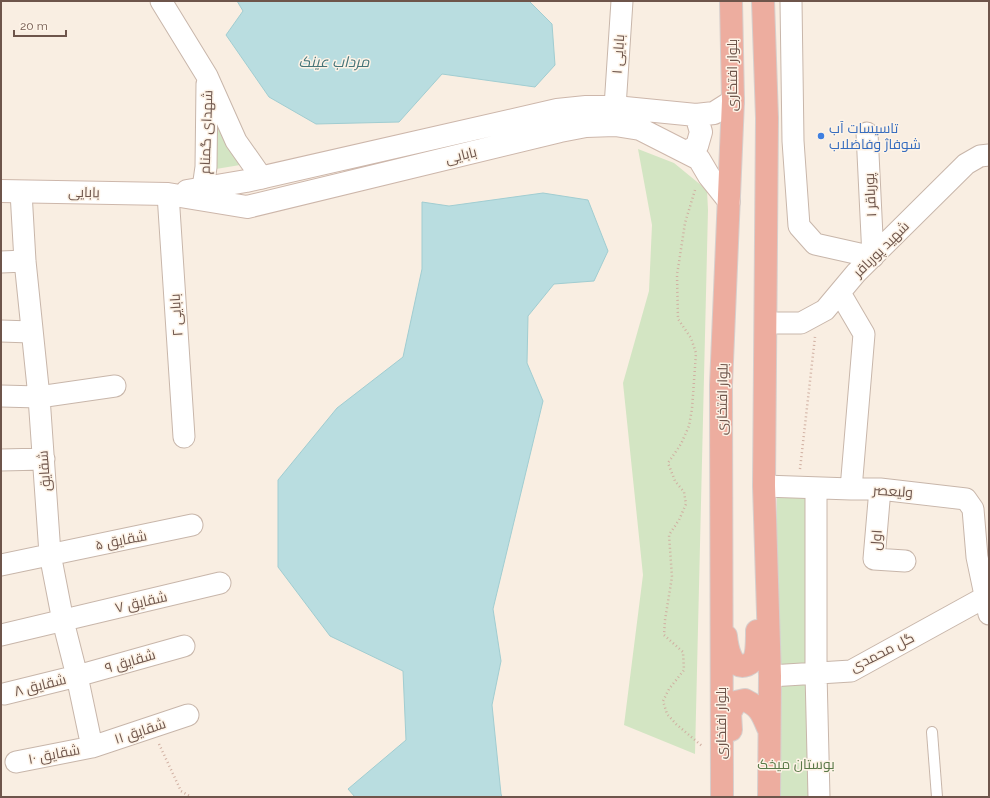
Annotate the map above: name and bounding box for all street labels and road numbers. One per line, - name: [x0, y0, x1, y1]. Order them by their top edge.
- street label: بابایی ۱: [609, 34, 627, 74]
- street label: بلوار افتخاری: [724, 39, 740, 111]
- street label: شهدای گمنام: [197, 90, 217, 174]
- street label: بابایی: [444, 143, 478, 167]
- street label: پورباقر ۱: [861, 172, 881, 217]
- street label: بابایی: [68, 184, 100, 200]
- street label: شهید پورباقر: [849, 218, 914, 282]
- street label: بابایی ۲: [167, 293, 185, 337]
- street label: بلوار افتخاری: [713, 363, 731, 435]
- street label: شقایق: [35, 450, 54, 492]
- street label: ولیعصر: [871, 482, 914, 500]
- street label: شقایق ۵: [94, 527, 148, 554]
- street label: اول: [867, 529, 886, 551]
- street label: شقایق ۷: [113, 588, 169, 617]
- street label: گل محمدی: [847, 629, 917, 675]
- street label: شقایق ۹: [103, 646, 157, 677]
- street label: شقایق ۸: [12, 671, 68, 700]
- street label: بلوار افتخاری: [713, 687, 729, 759]
- street label: شقایق ۱۱: [112, 715, 168, 748]
- street label: شقایق ۱۰: [27, 741, 81, 768]

